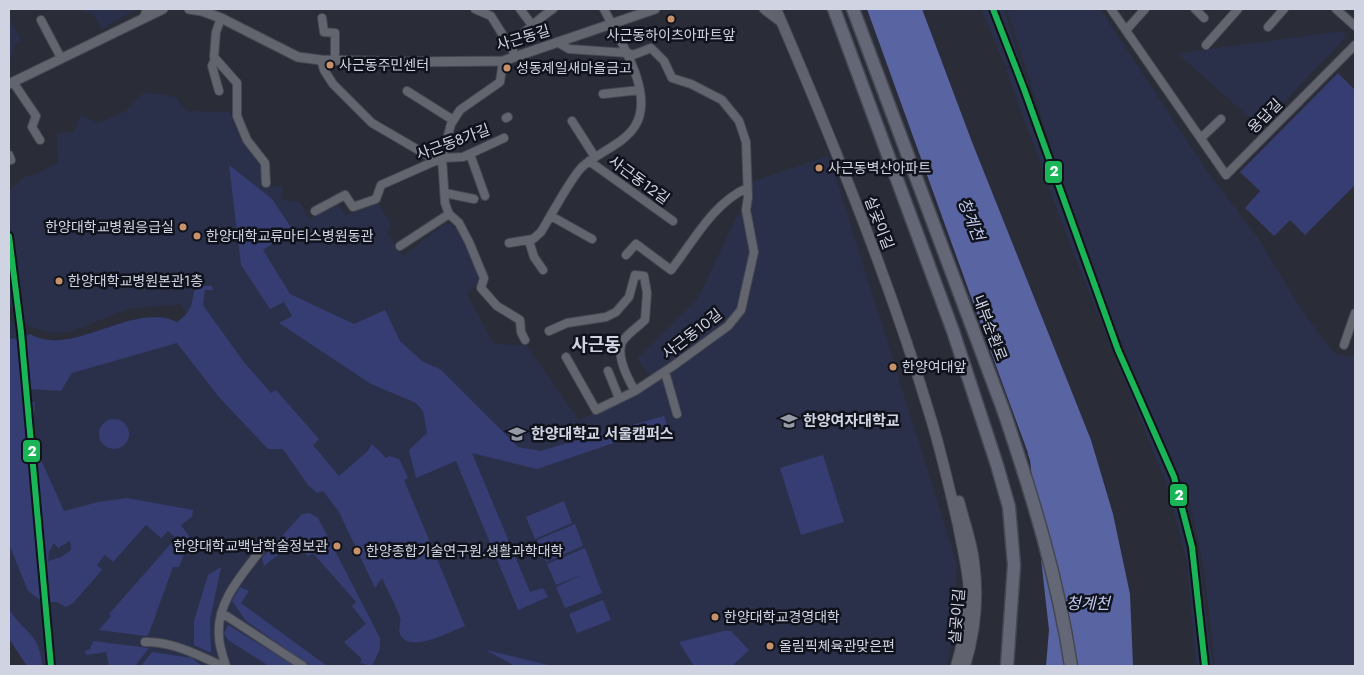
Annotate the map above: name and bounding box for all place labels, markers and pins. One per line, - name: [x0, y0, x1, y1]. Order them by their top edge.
- marker: 사근동하이츠아파트앞: [666, 14, 676, 24]
- place label: 사근동하이츠아파트앞: [607, 25, 736, 45]
- place label: 사근동주민센터: [339, 55, 429, 75]
- place label: 성동제일새마을금고: [516, 58, 632, 78]
- marker: 사근동주민센터: [325, 60, 335, 70]
- marker: 성동제일새마을금고: [502, 63, 512, 73]
- place label: 사근동벽산아파트: [828, 158, 931, 178]
- marker: 사근동벽산아파트: [814, 163, 824, 173]
- place label: 한양대학교병원응급실: [45, 217, 174, 237]
- marker: 한양대학교병원응급실: [178, 222, 188, 232]
- place label: 한양대학교류마티스병원동관: [206, 226, 374, 246]
- marker: 한양대학교류마티스병원동관: [192, 231, 202, 241]
- place label: 한양대학교병원본관1층: [68, 271, 203, 291]
- marker: 한양대학교병원본관1층: [54, 276, 64, 286]
- place label: 한양여대앞: [902, 357, 967, 377]
- marker: 한양여대앞: [888, 362, 898, 372]
- place label: 한양여자대학교: [803, 410, 900, 432]
- school or university icon: 한양여자대학교: [779, 411, 799, 431]
- place label: 한양대학교 서울캠퍼스: [531, 423, 674, 445]
- school or university icon: 한양대학교 서울캠퍼스: [507, 424, 527, 444]
- place label: 한양대학교백남학술정보관: [173, 536, 328, 556]
- marker: 한양대학교백남학술정보관: [332, 541, 342, 551]
- place label: 한양종합기술연구원.생활과학대학: [366, 541, 564, 561]
- marker: 한양종합기술연구원.생활과학대학: [352, 546, 362, 556]
- place label: 한양대학교경영대학: [724, 607, 840, 627]
- marker: 한양대학교경영대학: [710, 612, 720, 622]
- place label: 올림픽체육관맞은편: [779, 636, 895, 656]
- marker: 올림픽체육관맞은편: [765, 641, 775, 651]

